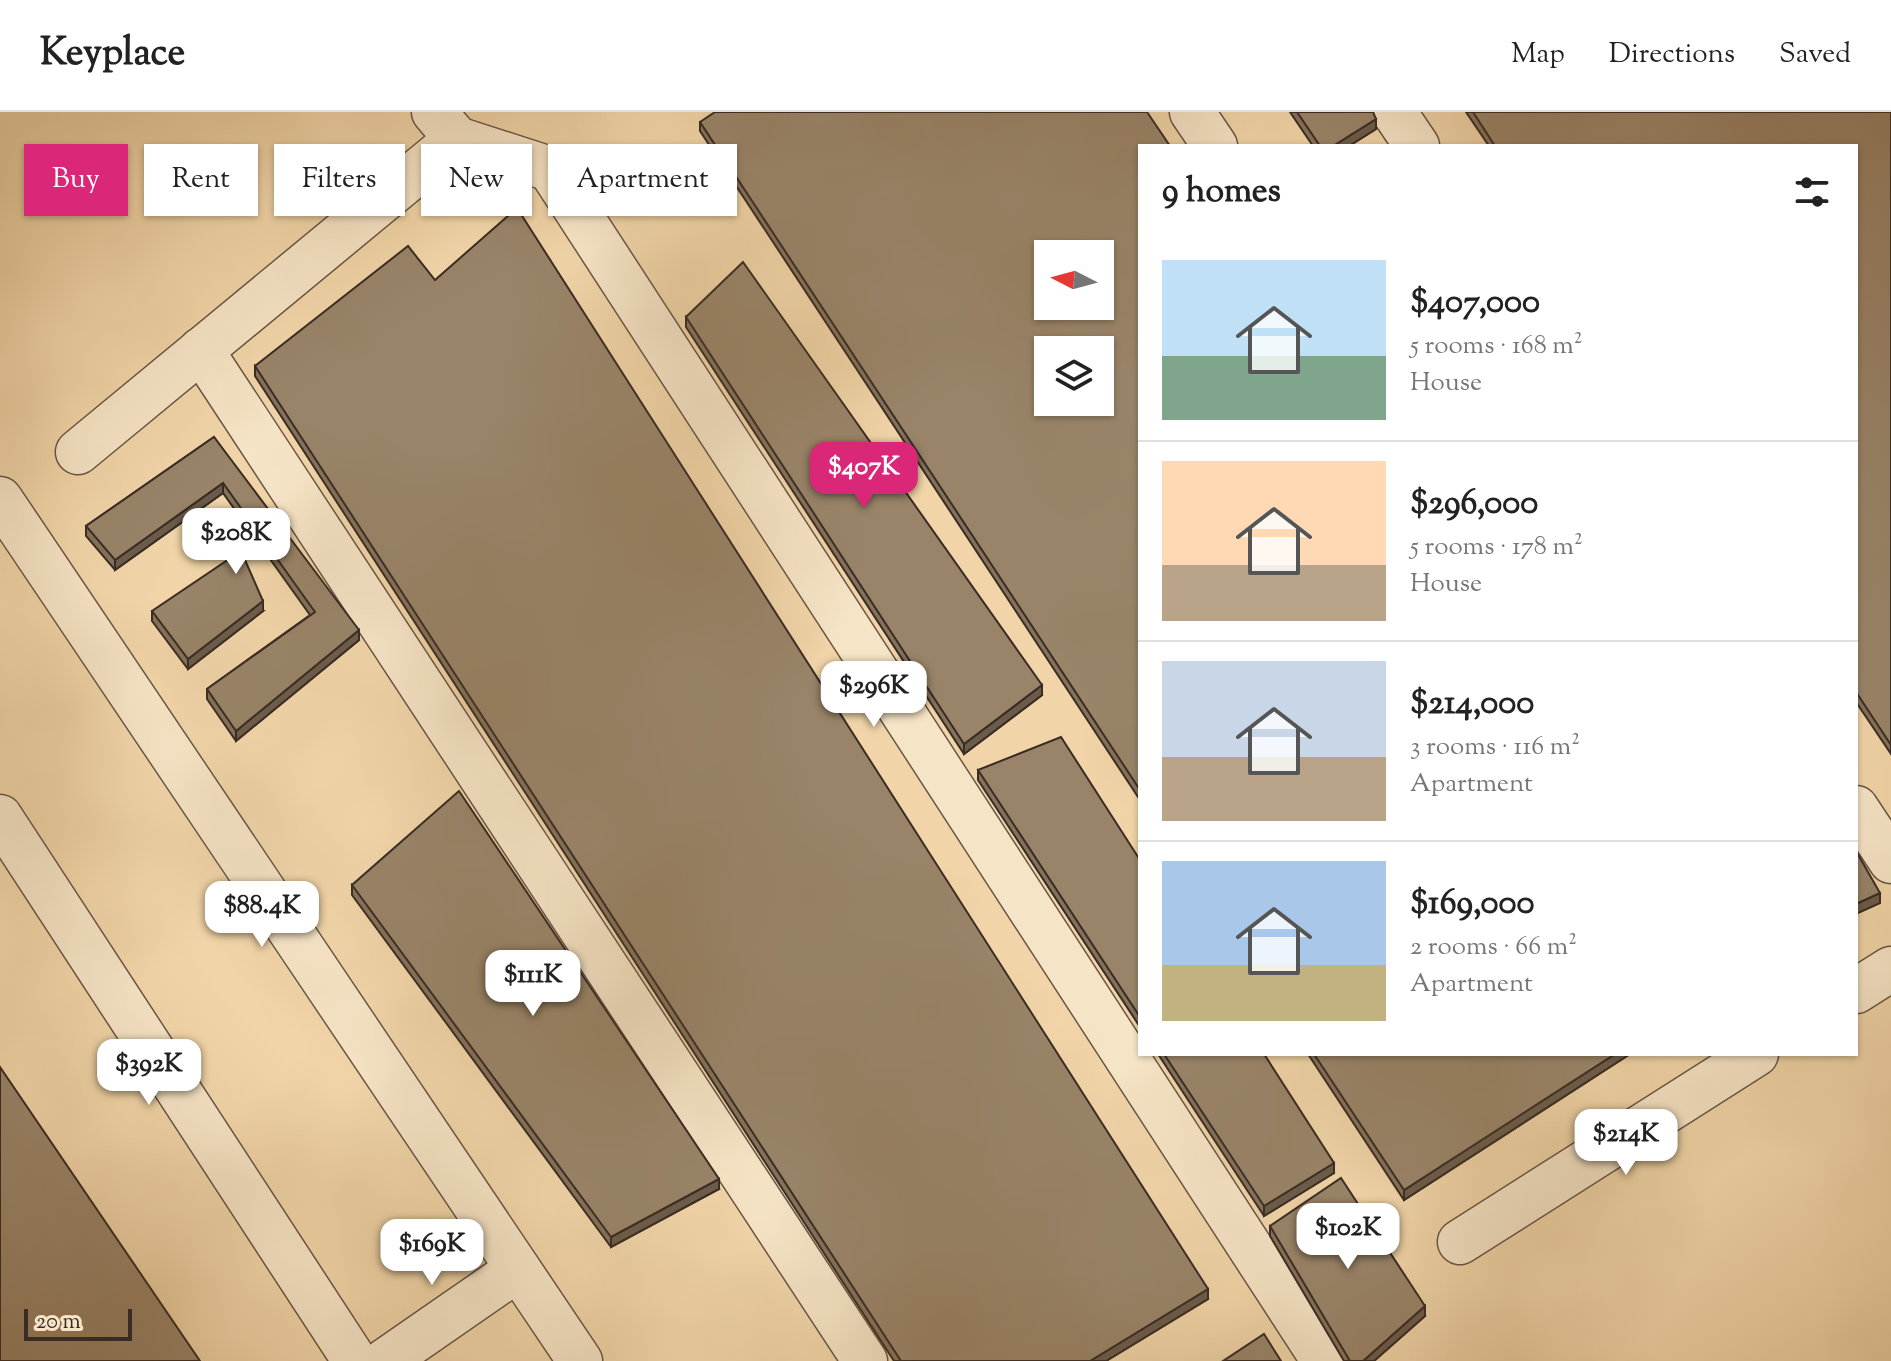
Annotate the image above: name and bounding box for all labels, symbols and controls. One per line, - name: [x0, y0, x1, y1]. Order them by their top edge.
- text: Keyplace: [40, 28, 185, 82]
- text: Map: [1511, 35, 1565, 75]
- text: Directions: [1609, 35, 1735, 75]
- text: Saved: [1779, 35, 1851, 75]
- chip: Buy: [24, 144, 128, 216]
- chip: Rent: [144, 144, 258, 216]
- chip: Filters: [274, 144, 405, 216]
- chip: New: [421, 144, 532, 216]
- chip: Apartment: [548, 144, 737, 216]
- text: 9 homes: [1162, 168, 1281, 217]
- icon: filters: [1790, 170, 1834, 214]
- north arrow: [1034, 240, 1114, 320]
- map controls: [1034, 240, 1114, 416]
- text: $407,000: [1410, 279, 1540, 328]
- icon: home: [1226, 292, 1322, 388]
- text: 5 rooms · 168 m²: [1410, 328, 1583, 365]
- button: layers: [1034, 336, 1114, 416]
- text: House: [1410, 365, 1482, 402]
- pin: $407K: [808, 442, 920, 510]
- text: $407K: [828, 449, 900, 486]
- text: $296,000: [1410, 480, 1538, 529]
- icon: home: [1226, 493, 1322, 589]
- pin: $208K: [180, 508, 292, 576]
- text: $208K: [200, 515, 272, 552]
- text: 5 rooms · 178 m²: [1410, 529, 1583, 566]
- text: House: [1410, 566, 1482, 603]
- pin: $296K: [818, 661, 930, 729]
- text: $296K: [839, 668, 909, 705]
- text: $214,000: [1410, 680, 1534, 729]
- icon: home: [1226, 693, 1322, 789]
- text: 3 rooms · 116 m²: [1410, 729, 1580, 766]
- text: Apartment: [1410, 766, 1533, 803]
- text: $169,000: [1410, 880, 1535, 929]
- pin: $88.4K: [197, 881, 327, 949]
- text: $88.4K: [223, 888, 301, 925]
- icon: home: [1226, 893, 1322, 989]
- text: 2 rooms · 66 m²: [1410, 929, 1577, 966]
- pin: $111K: [477, 950, 589, 1018]
- text: $111K: [503, 957, 563, 994]
- text: Apartment: [1410, 966, 1533, 1003]
- pin: $392K: [93, 1039, 205, 1107]
- text: $392K: [115, 1046, 183, 1083]
- pin: $214K: [1570, 1109, 1682, 1177]
- text: $214K: [1593, 1116, 1659, 1153]
- pin: $102K: [1292, 1203, 1404, 1271]
- text: $102K: [1315, 1210, 1381, 1247]
- pin: $169K: [376, 1219, 488, 1287]
- text: $169K: [398, 1226, 466, 1263]
- scale bar: [24, 1305, 132, 1341]
- text: 20 m: [36, 1307, 81, 1339]

